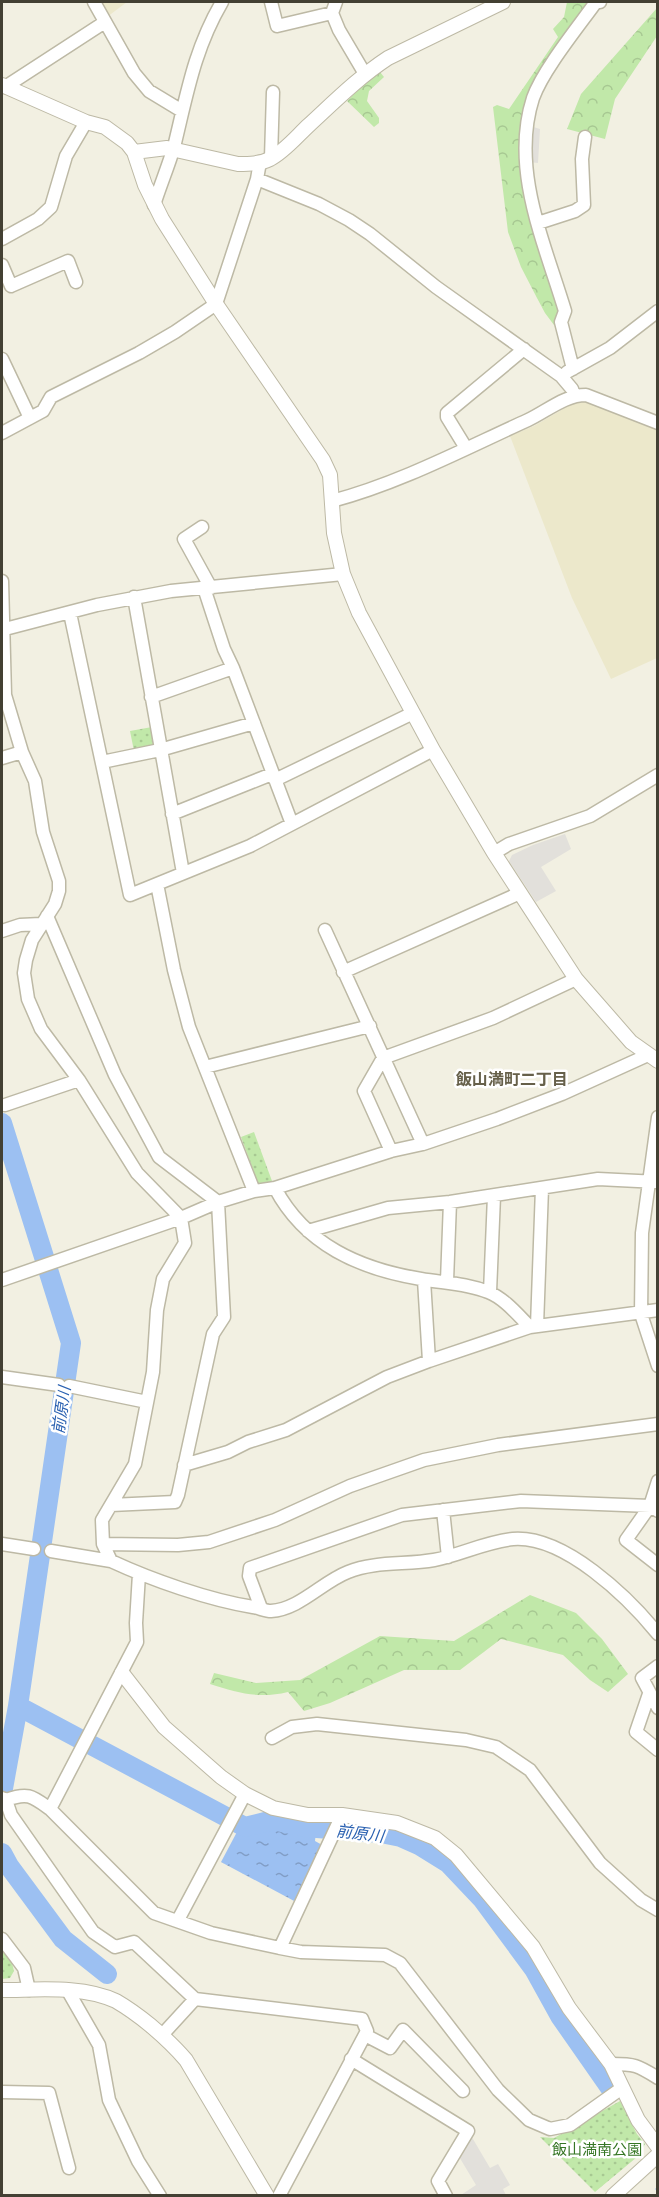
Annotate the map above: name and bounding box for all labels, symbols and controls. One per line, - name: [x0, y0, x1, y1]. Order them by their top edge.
- district label: 飯山満町二丁目: [455, 1071, 568, 1088]
- water label: 前原川: [50, 1383, 74, 1435]
- water label: 前原川: [335, 1822, 387, 1845]
- park label: 飯山満南公園: [552, 2141, 642, 2158]

